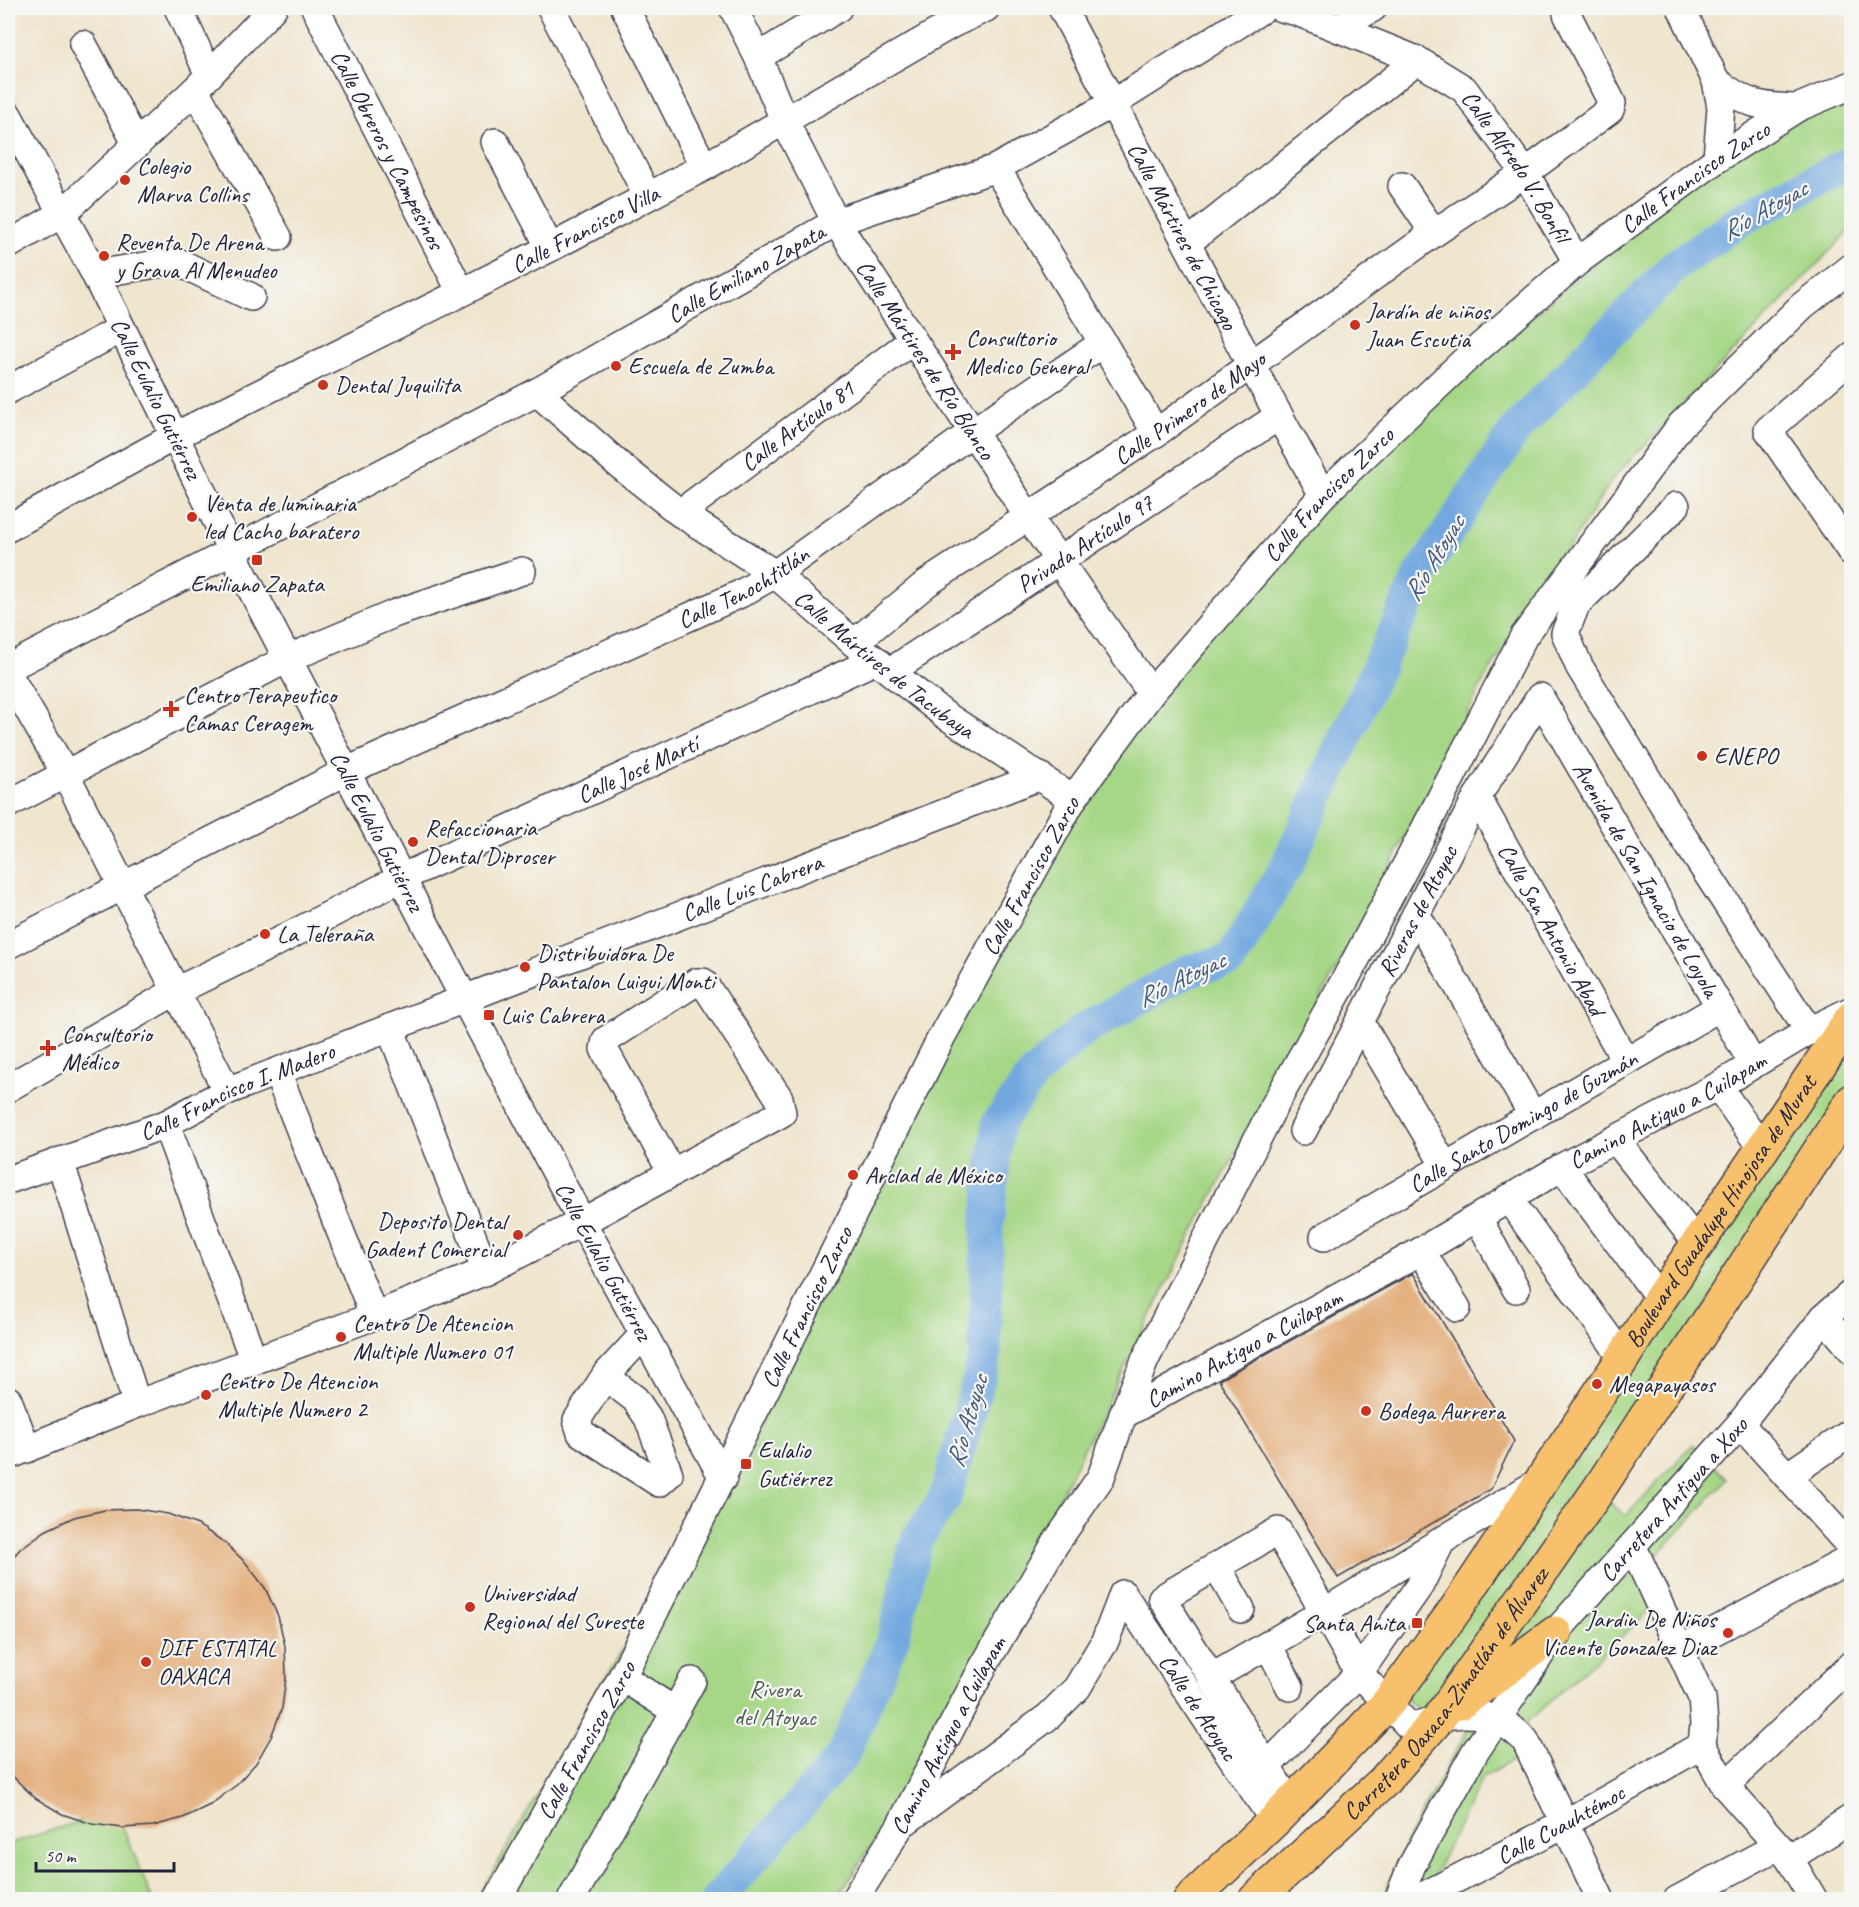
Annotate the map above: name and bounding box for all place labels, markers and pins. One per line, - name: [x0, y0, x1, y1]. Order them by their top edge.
- place label: Colegio Marva Collins: [137, 151, 250, 209]
- marker: Colegio Marva Collins: [118, 173, 132, 187]
- place label: Reventa De Arena y Grava Al Menudeo: [114, 227, 278, 285]
- marker: Reventa De Arena y Grava Al Menudeo: [97, 249, 111, 263]
- place label: Jardín de niños Juan Escutia: [1366, 296, 1492, 354]
- marker: Jardín de niños Juan Escutia: [1348, 318, 1362, 332]
- place label: Consultorio Medico General: [966, 323, 1092, 381]
- marker: Consultorio Medico General: [944, 343, 962, 361]
- place label: Escuela de Zumba: [628, 351, 775, 381]
- marker: Escuela de Zumba: [609, 359, 623, 373]
- place label: Dental Juquilita: [335, 370, 462, 400]
- marker: Dental Juquilita: [316, 378, 330, 392]
- place label: Venta de luminaria led Cacho baratero: [204, 488, 360, 546]
- marker: Venta de luminaria led Cacho baratero: [185, 510, 199, 524]
- marker: Emiliano Zapata: [250, 553, 264, 567]
- place label: Emiliano Zapata: [190, 569, 325, 599]
- place label: Centro Terapeutico Camas Ceragem: [184, 680, 339, 738]
- marker: Centro Terapeutico Camas Ceragem: [162, 700, 180, 718]
- place label: ENEPO: [1714, 741, 1781, 771]
- marker: ENEPO: [1695, 749, 1709, 763]
- place label: Refaccionaria Dental Diproser: [425, 813, 557, 871]
- marker: Refaccionaria Dental Diproser: [406, 835, 420, 849]
- place label: La Teleraña: [277, 919, 375, 949]
- marker: La Teleraña: [258, 927, 272, 941]
- place label: Distribuidora De Pantalon Luigui Monti: [537, 938, 718, 996]
- marker: Distribuidora De Pantalon Luigui Monti: [518, 960, 532, 974]
- place label: Luis Cabrera: [501, 1000, 606, 1030]
- marker: Luis Cabrera: [482, 1008, 496, 1022]
- place label: Consultorio Médico: [62, 1019, 154, 1077]
- marker: Consultorio Médico: [39, 1039, 57, 1057]
- place label: Arclad de México: [865, 1160, 1004, 1190]
- marker: Arclad de México: [846, 1168, 860, 1182]
- place label: Deposito Dental Gadent Comercial: [365, 1206, 510, 1264]
- marker: Deposito Dental Gadent Comercial: [511, 1228, 525, 1242]
- place label: Centro De Atencion Multiple Numero 01: [353, 1308, 514, 1366]
- marker: Centro De Atencion Multiple Numero 01: [334, 1330, 348, 1344]
- place label: Centro De Atencion Multiple Numero 2: [218, 1366, 379, 1424]
- place label: Megapayasos: [1609, 1369, 1716, 1399]
- marker: Megapayasos: [1590, 1377, 1604, 1391]
- marker: Centro De Atencion Multiple Numero 2: [199, 1388, 213, 1402]
- place label: Bodega Aurrera: [1378, 1396, 1507, 1426]
- marker: Bodega Aurrera: [1359, 1404, 1373, 1418]
- place label: Eulalio Gutiérrez: [758, 1435, 833, 1493]
- marker: Eulalio Gutiérrez: [739, 1457, 753, 1471]
- place label: Universidad Regional del Sureste: [482, 1578, 645, 1636]
- marker: Universidad Regional del Sureste: [463, 1600, 477, 1614]
- place label: Jardin De Niños Vicente Gonzalez Diaz: [1542, 1604, 1719, 1662]
- place label: Santa Anita: [1303, 1608, 1407, 1638]
- marker: Santa Anita: [1410, 1616, 1424, 1630]
- marker: Jardin De Niños Vicente Gonzalez Diaz: [1721, 1626, 1735, 1640]
- place label: DIF ESTATAL OAXACA: [158, 1633, 277, 1691]
- marker: DIF ESTATAL OAXACA: [139, 1655, 153, 1669]

